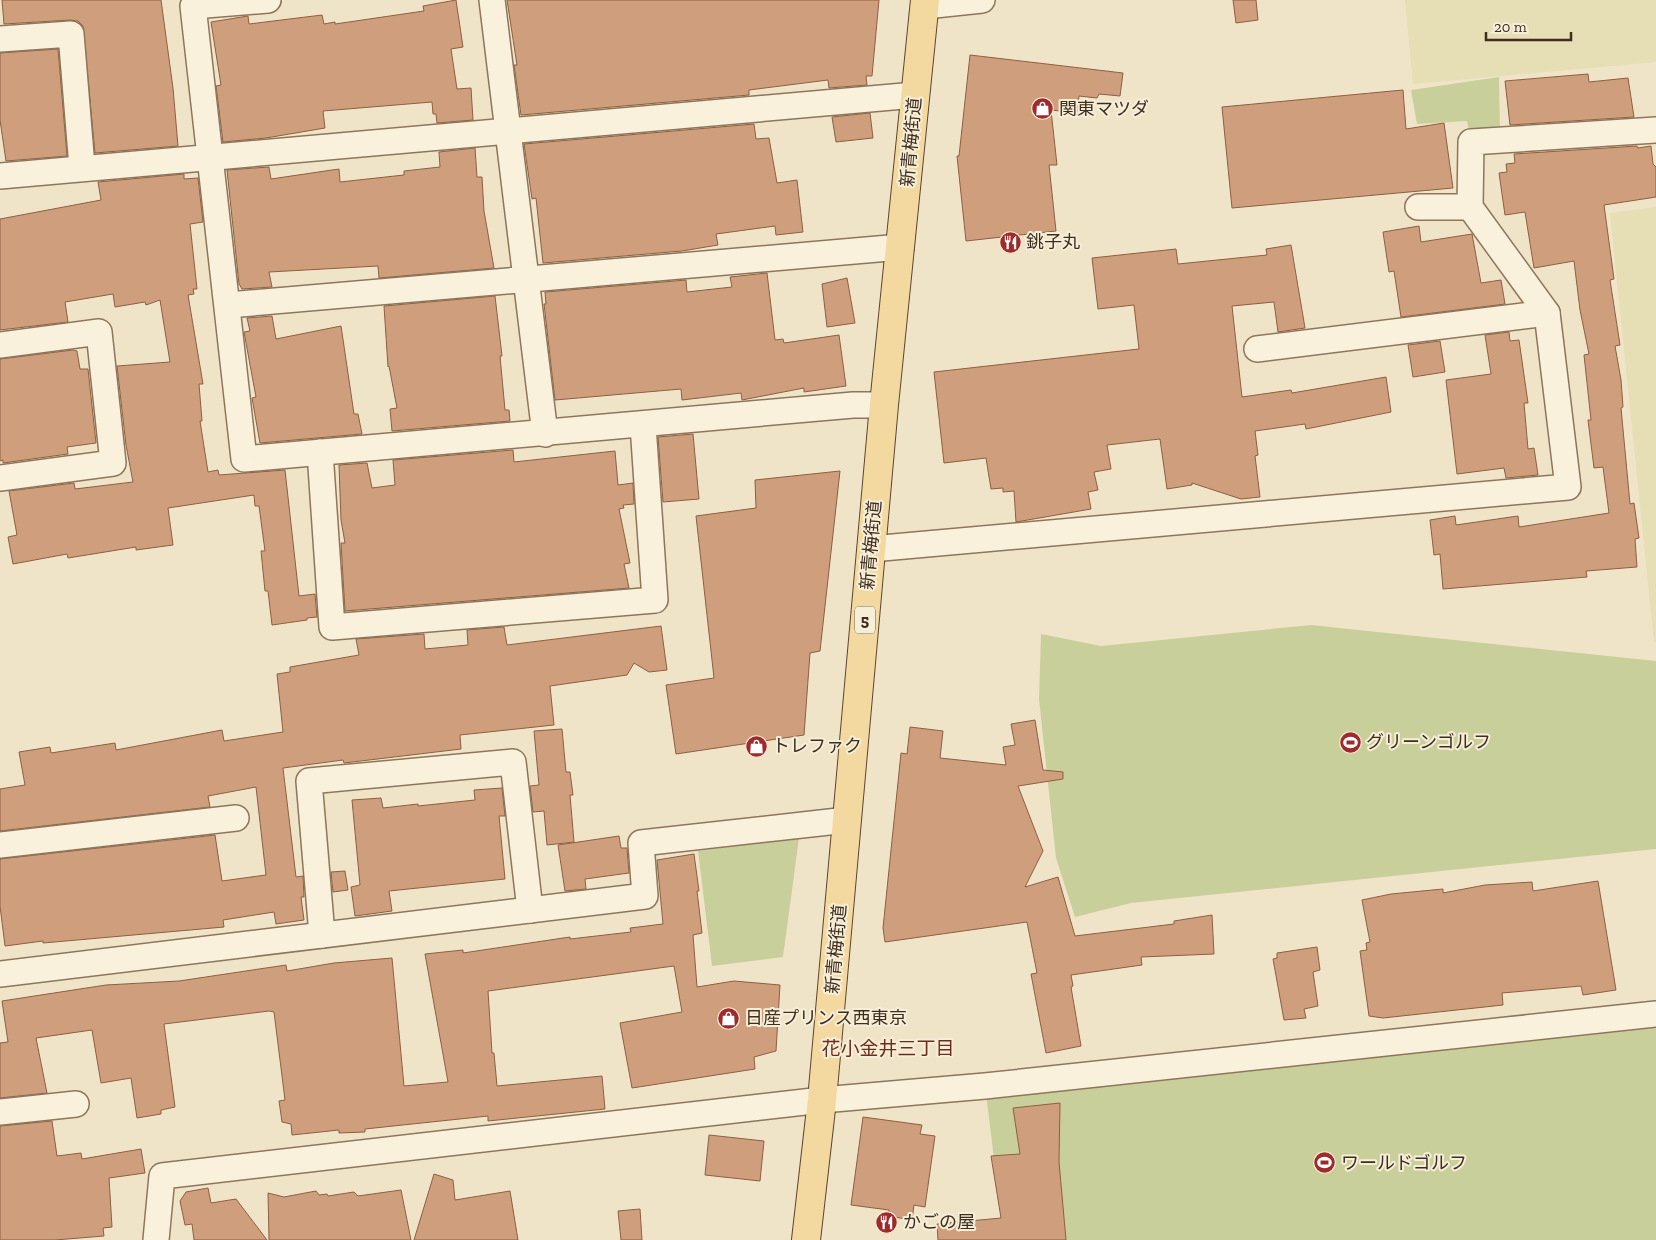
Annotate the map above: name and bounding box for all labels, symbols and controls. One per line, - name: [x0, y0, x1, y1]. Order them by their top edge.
- scale bar: [1486, 10, 1571, 42]
- text: 20 m: [1494, 18, 1527, 36]
- street label: 新青梅街道: [896, 96, 926, 188]
- shop icon: 関東マツダ: [1031, 97, 1055, 121]
- place label: 関東マツダ: [1059, 98, 1149, 120]
- restaurant icon: 銚子丸: [998, 230, 1022, 254]
- place label: 銚子丸: [1026, 231, 1080, 253]
- street label: 新青梅街道: [856, 499, 886, 591]
- road number: 5: [855, 606, 875, 634]
- sports icon: グリーンゴルフ: [1338, 730, 1362, 754]
- place label: グリーンゴルフ: [1366, 731, 1491, 753]
- shop icon: トレファク: [744, 734, 768, 758]
- place label: トレファク: [772, 735, 862, 757]
- street label: 新青梅街道: [821, 903, 851, 995]
- shop icon: 日産プリンス西東京: [717, 1006, 741, 1030]
- place label: 日産プリンス西東京: [745, 1007, 907, 1029]
- district label: 花小金井三丁目: [821, 1037, 955, 1060]
- sports icon: ワールドゴルフ: [1313, 1151, 1337, 1175]
- place label: ワールドゴルフ: [1341, 1152, 1467, 1174]
- restaurant icon: かごの屋: [875, 1210, 899, 1234]
- place label: かごの屋: [903, 1211, 975, 1233]

